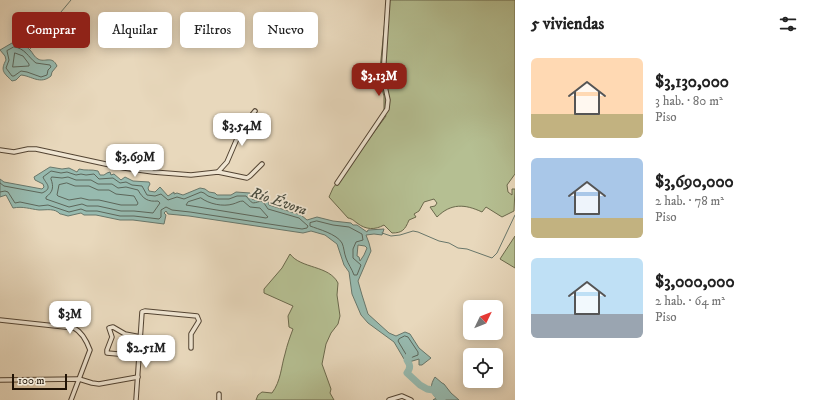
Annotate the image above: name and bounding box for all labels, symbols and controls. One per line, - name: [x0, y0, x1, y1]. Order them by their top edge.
- chip: Comprar: [12, 12, 90, 48]
- chip: Alquilar: [98, 12, 172, 48]
- chip: Filtros: [180, 12, 245, 48]
- chip: Nuevo: [253, 12, 318, 48]
- text: 5 viviendas: [531, 13, 604, 35]
- icon: filters: [777, 13, 799, 35]
- pin: $3.13M: [346, 63, 412, 97]
- text: $3.13M: [361, 68, 397, 84]
- text: $3,130,000: [655, 71, 729, 93]
- icon: home: [563, 74, 611, 122]
- text: 3 hab. · 80 m²: [655, 93, 723, 109]
- text: Piso: [655, 109, 677, 125]
- pin: $3.54M: [209, 113, 275, 147]
- text: $3.54M: [222, 118, 262, 134]
- pin: $3.69M: [102, 144, 168, 178]
- text: $3.69M: [115, 149, 155, 165]
- text: $3,690,000: [655, 171, 734, 193]
- icon: home: [563, 174, 611, 222]
- water label: Río Évora: [247, 183, 309, 220]
- text: 2 hab. · 78 m²: [655, 193, 724, 209]
- text: Piso: [655, 209, 677, 225]
- text: $3,000,000: [655, 271, 735, 293]
- icon: home: [563, 274, 611, 322]
- text: 2 hab. · 64 m²: [655, 293, 725, 309]
- north arrow: [463, 300, 503, 340]
- map controls: [463, 300, 503, 388]
- pin: $3M: [51, 301, 89, 335]
- text: $3M: [58, 306, 82, 322]
- text: Piso: [655, 309, 677, 325]
- pin: $2.51M: [113, 335, 179, 369]
- text: $2.51M: [126, 340, 166, 356]
- button: locate: [463, 348, 503, 388]
- scale bar: [12, 372, 67, 391]
- text: 100 m: [18, 374, 44, 388]

